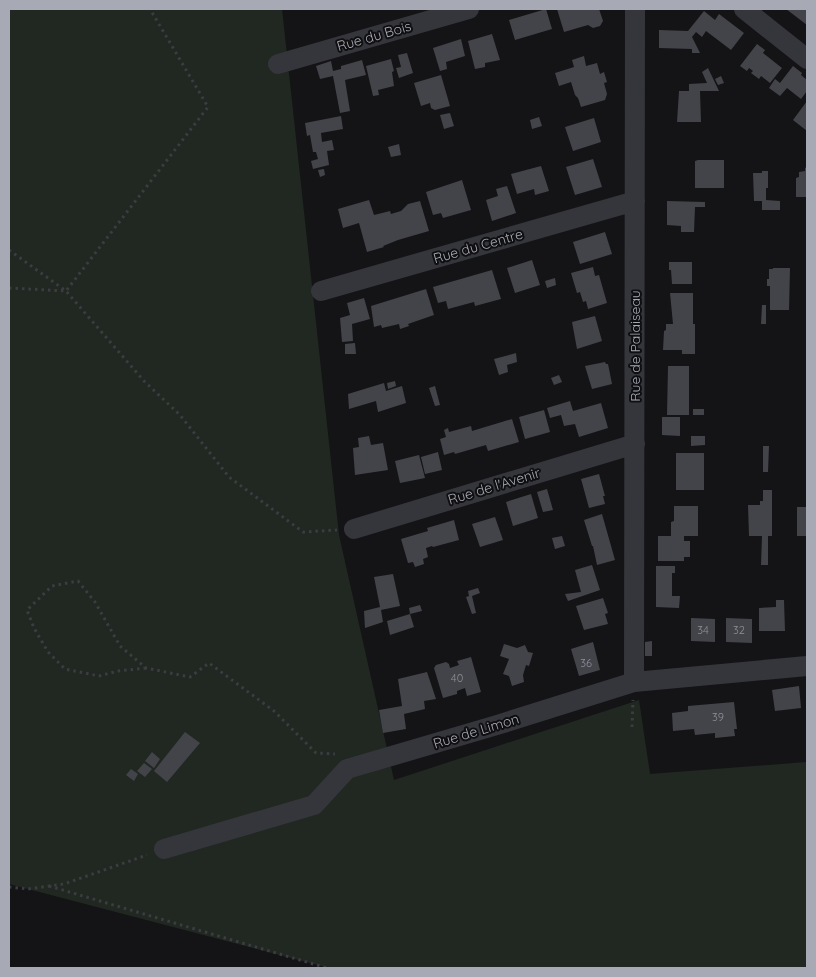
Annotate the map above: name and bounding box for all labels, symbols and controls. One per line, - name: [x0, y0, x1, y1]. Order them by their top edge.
- street label: Rue du Bois: [335, 17, 413, 55]
- street label: Rue du Centre: [431, 225, 525, 267]
- street label: Rue de Palaiseau: [626, 290, 644, 402]
- street label: Rue de l'Avenir: [446, 463, 543, 509]
- house number: 34: [697, 623, 709, 637]
- house number: 32: [733, 623, 745, 637]
- house number: 36: [580, 656, 592, 670]
- house number: 40: [451, 671, 463, 685]
- street label: Rue de Limon: [431, 709, 521, 753]
- house number: 39: [712, 710, 724, 724]

